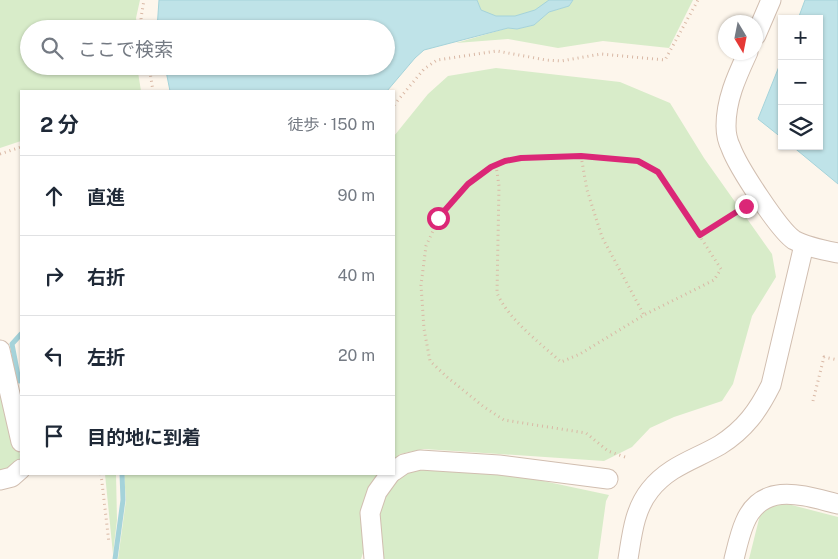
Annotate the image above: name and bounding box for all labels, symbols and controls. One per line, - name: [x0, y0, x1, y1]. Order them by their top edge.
- north arrow: [718, 15, 763, 60]
- map controls: [778, 15, 823, 150]
- button: +: [778, 15, 823, 60]
- search box: [20, 20, 395, 75]
- icon: search: [38, 34, 66, 62]
- text: ここで検索: [78, 38, 173, 60]
- button: −: [778, 60, 823, 105]
- button: layers: [778, 105, 823, 150]
- text: 2 分: [40, 112, 79, 137]
- text: 徒歩 · 150 m: [287, 115, 375, 134]
- icon: ahead: [40, 182, 68, 210]
- text: 直進: [87, 186, 125, 208]
- text: 90 m: [338, 186, 375, 205]
- route end: [735, 195, 758, 218]
- route start: [427, 207, 450, 230]
- icon: right: [40, 262, 68, 290]
- text: 右折: [87, 266, 125, 288]
- text: 40 m: [337, 266, 375, 285]
- icon: left: [40, 342, 68, 370]
- text: 左折: [87, 346, 125, 368]
- text: 20 m: [338, 346, 375, 365]
- icon: arrive: [40, 422, 68, 450]
- text: 目的地に到着: [87, 426, 201, 448]

